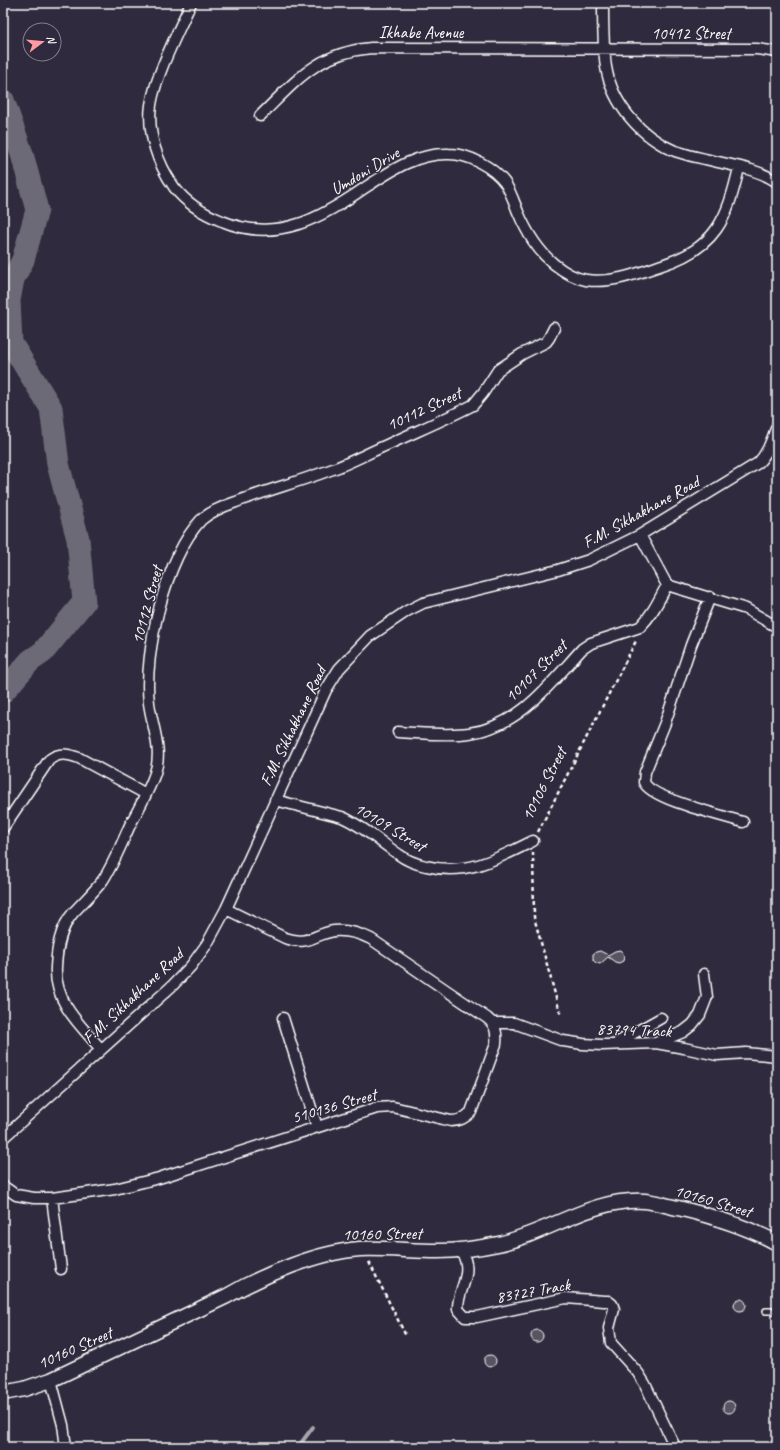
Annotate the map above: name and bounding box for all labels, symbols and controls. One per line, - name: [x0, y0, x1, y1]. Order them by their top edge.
- north arrow: [22, 22, 62, 62]
- street label: Ikhabe Avenue: [379, 22, 465, 43]
- street label: 10412 Street: [651, 23, 733, 44]
- text: N: [44, 34, 60, 47]
- street label: Umdoni Drive: [327, 142, 404, 200]
- street label: 10112 Street: [384, 382, 467, 435]
- street label: F.M. Sikhakhane Road: [579, 470, 705, 553]
- street label: 10112 Street: [127, 562, 168, 646]
- street label: 10107 Street: [501, 634, 573, 706]
- street label: F.M. Sikhakhane Road: [255, 661, 332, 789]
- street label: 10106 Street: [517, 742, 572, 824]
- street label: 10109 Street: [351, 798, 431, 858]
- street label: F.M. Sikhakhane Road: [78, 942, 189, 1048]
- street label: 83794 Track: [596, 1018, 673, 1042]
- street label: 510136 Street: [289, 1083, 381, 1128]
- street label: 10160 Street: [672, 1180, 756, 1223]
- street label: 10160 Street: [342, 1223, 424, 1245]
- street label: 83727 Track: [495, 1274, 573, 1308]
- street label: 10160 Street: [34, 1321, 118, 1374]

